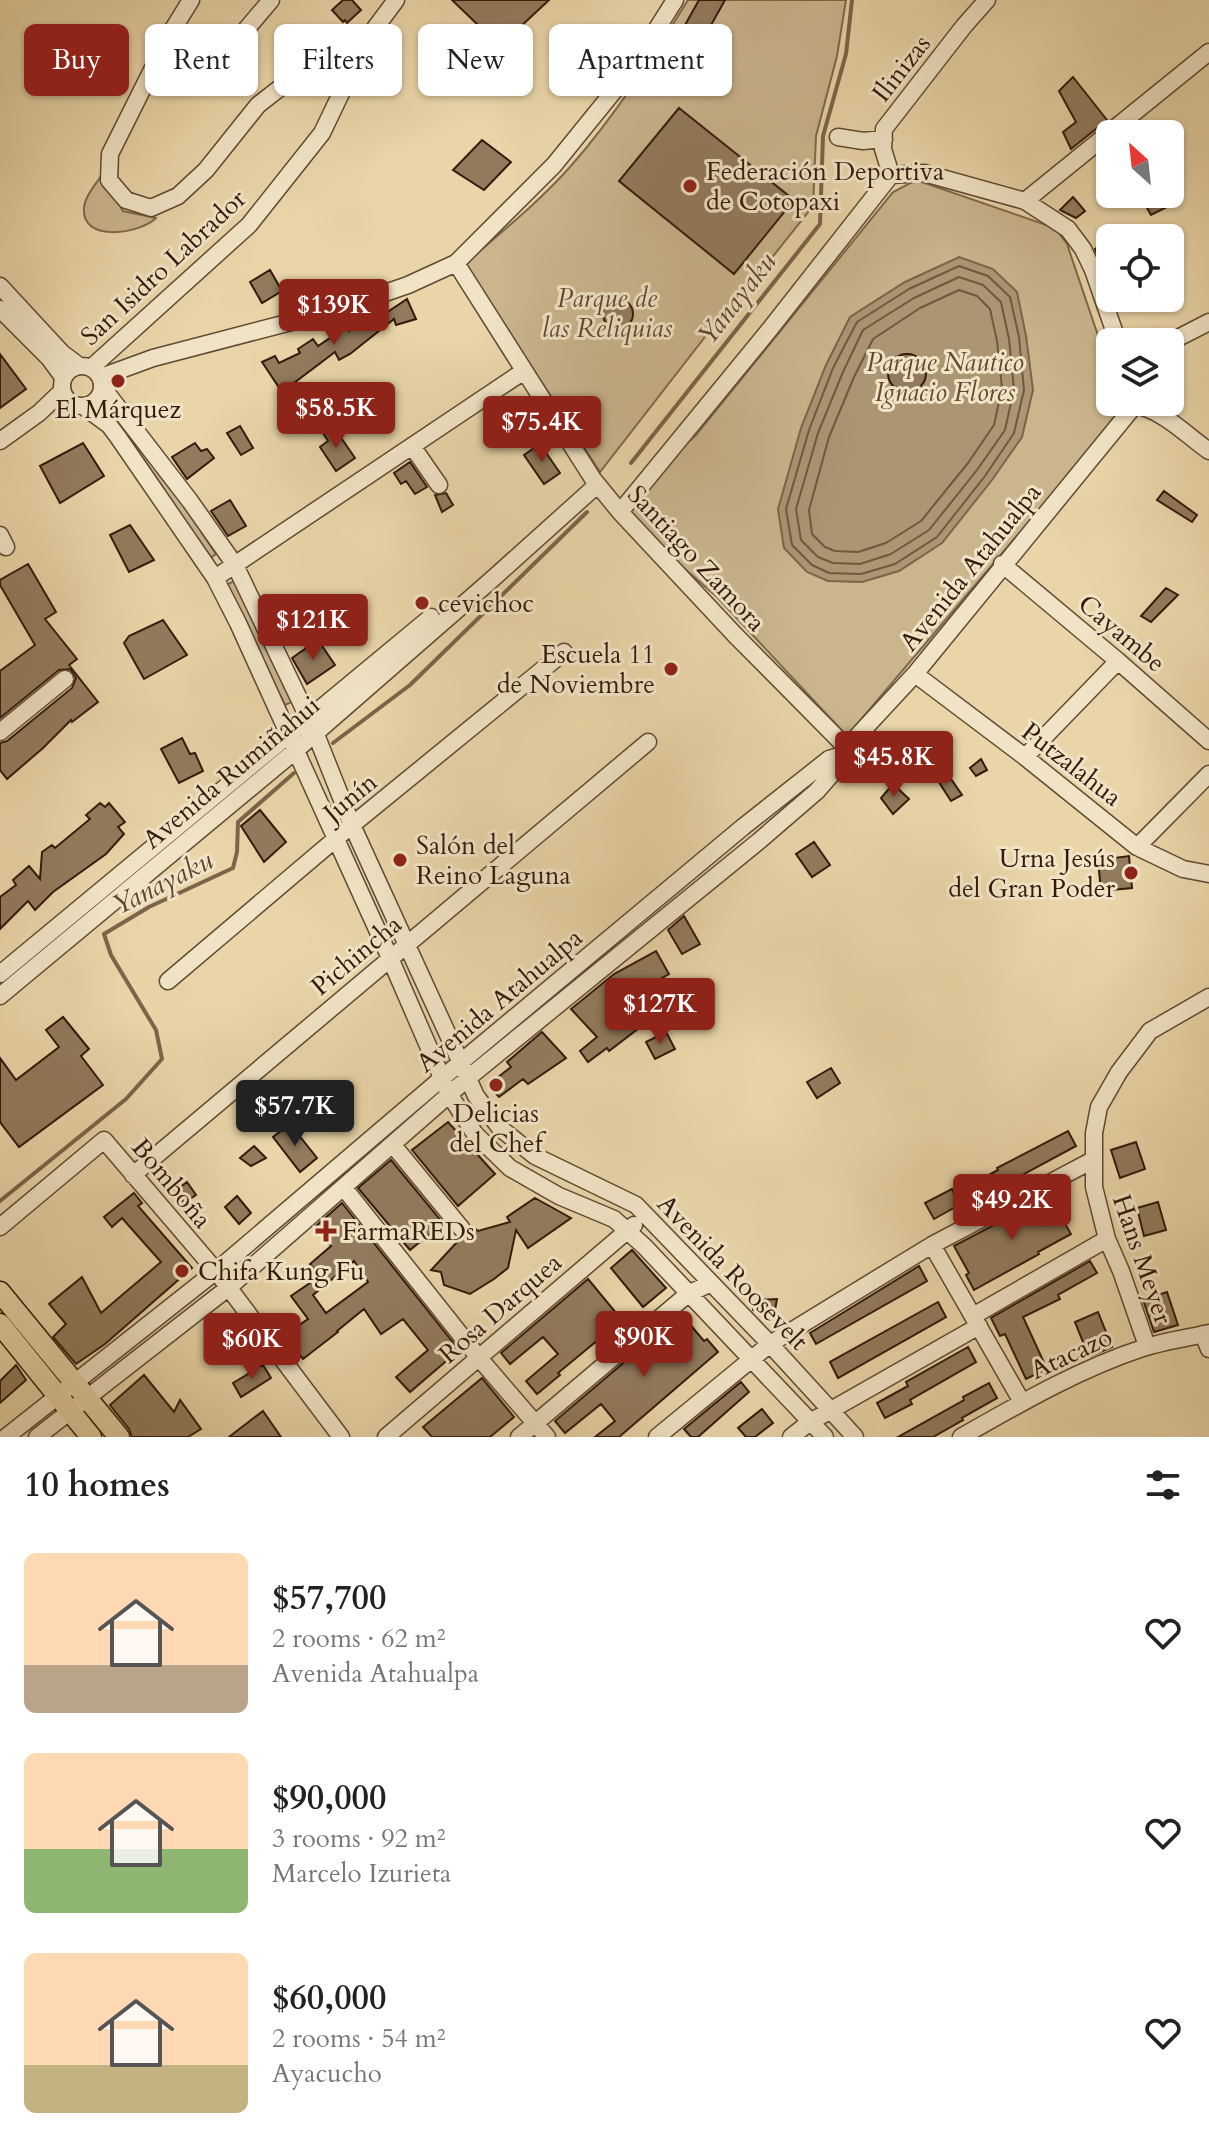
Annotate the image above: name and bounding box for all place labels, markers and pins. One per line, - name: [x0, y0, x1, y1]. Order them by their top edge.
- place label: Federación Deportiva de Cotopaxi: [706, 154, 944, 219]
- marker: Federación Deportiva de Cotopaxi: [681, 177, 699, 195]
- pin: $139K: [278, 279, 390, 347]
- marker: El Márquez: [109, 372, 127, 390]
- pin: $58.5K: [271, 382, 401, 450]
- place label: El Márquez: [55, 392, 182, 427]
- pin: $75.4K: [477, 396, 607, 464]
- place label: cevichoc: [438, 586, 534, 621]
- pin: $121K: [257, 594, 369, 662]
- marker: cevichoc: [413, 594, 431, 612]
- place label: Escuela 11 de Noviembre: [497, 637, 655, 702]
- marker: Escuela 11 de Noviembre: [662, 660, 680, 678]
- pin: $45.8K: [829, 731, 959, 799]
- place label: Salón del Reino Laguna: [416, 828, 571, 893]
- place label: Urna Jesús del Gran Poder: [948, 841, 1116, 906]
- marker: Salón del Reino Laguna: [391, 851, 409, 869]
- marker: Urna Jesús del Gran Poder: [1122, 864, 1140, 882]
- pin: $127K: [604, 978, 716, 1046]
- marker: Delicias del Chef: [487, 1076, 505, 1094]
- pin: $57.7K: [230, 1080, 360, 1148]
- place label: Delicias del Chef: [449, 1096, 547, 1161]
- pin: $49.2K: [947, 1174, 1077, 1242]
- place label: FarmaREDs: [342, 1214, 475, 1249]
- marker: FarmaREDs: [317, 1222, 335, 1240]
- place label: Chifa Kung Fu: [198, 1254, 365, 1289]
- marker: Chifa Kung Fu: [173, 1262, 191, 1280]
- pin: $90K: [597, 1311, 691, 1379]
- pin: $60K: [205, 1313, 299, 1381]

